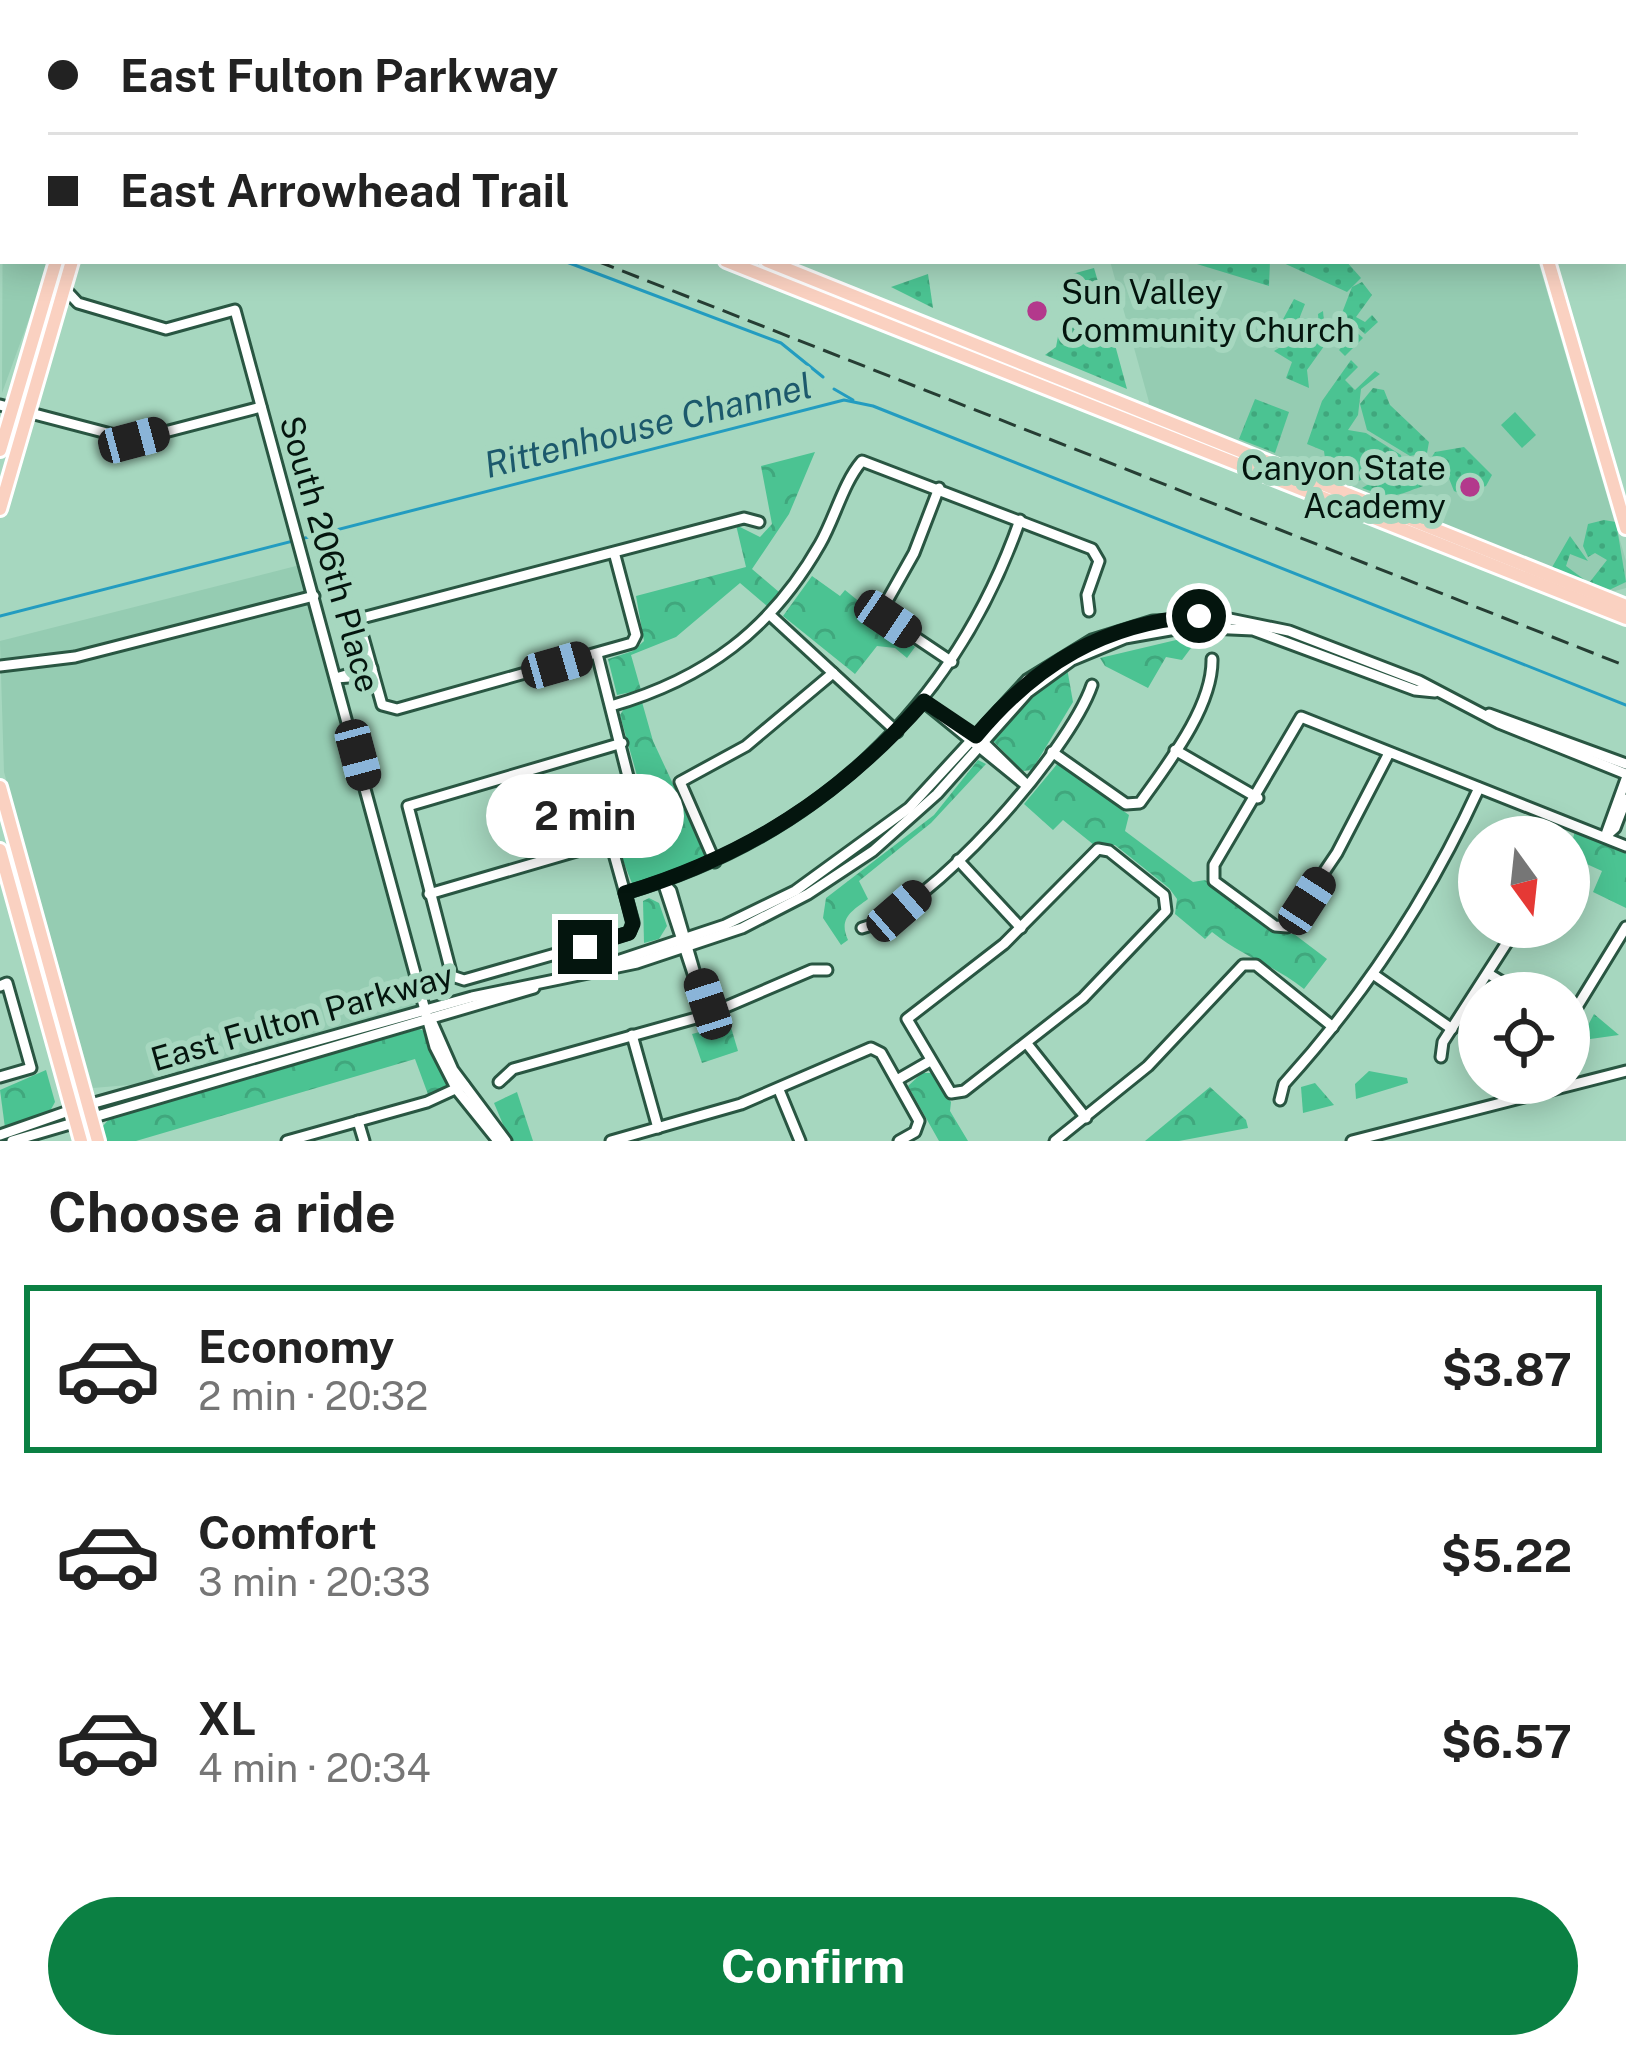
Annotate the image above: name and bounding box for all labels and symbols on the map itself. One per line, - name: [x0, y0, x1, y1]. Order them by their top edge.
- place label: Sun Valley Community Church: [1061, 273, 1355, 349]
- marker: Sun Valley Community Church: [1024, 298, 1050, 324]
- water label: Rittenhouse Channel: [480, 364, 816, 486]
- street label: South 206th Place: [272, 412, 388, 696]
- car: [95, 413, 173, 467]
- place label: Canyon State Academy: [1241, 449, 1446, 525]
- marker: Canyon State Academy: [1457, 474, 1483, 500]
- car: [848, 584, 928, 654]
- route start: [1172, 589, 1226, 643]
- car: [517, 638, 597, 692]
- car: [331, 716, 385, 794]
- callout: 2 min: [486, 773, 684, 857]
- north arrow: [1458, 816, 1590, 948]
- car: [1272, 861, 1342, 941]
- car: [860, 874, 938, 948]
- route end: [558, 920, 612, 974]
- street label: East Fulton Parkway: [147, 956, 457, 1078]
- car: [680, 964, 736, 1044]

